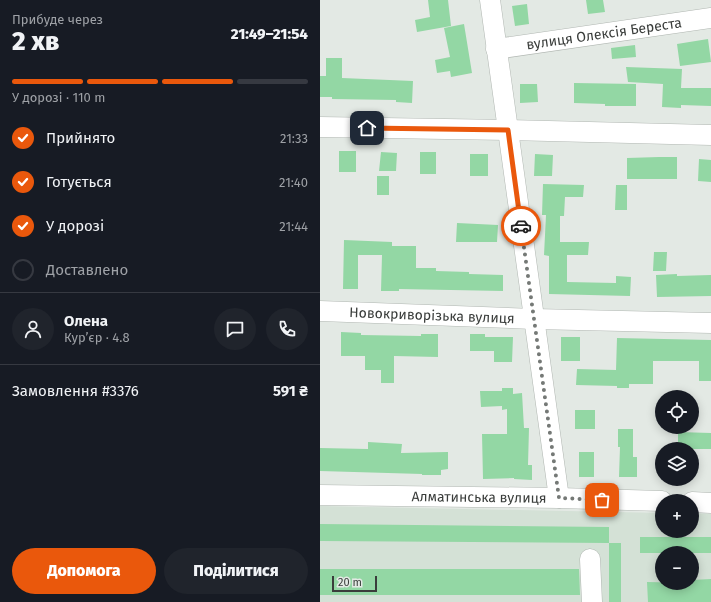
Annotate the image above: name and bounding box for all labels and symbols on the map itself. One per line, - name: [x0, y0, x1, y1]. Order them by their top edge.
- street label: вулиця Олексія Береста: [525, 14, 683, 54]
- pin: [350, 111, 384, 145]
- courier: [501, 206, 541, 246]
- street label: Новокриворізька вулиця: [349, 304, 515, 327]
- pin: [585, 483, 619, 517]
- street label: Алматинська вулиця: [411, 488, 547, 507]
- scale bar: [332, 574, 377, 593]

